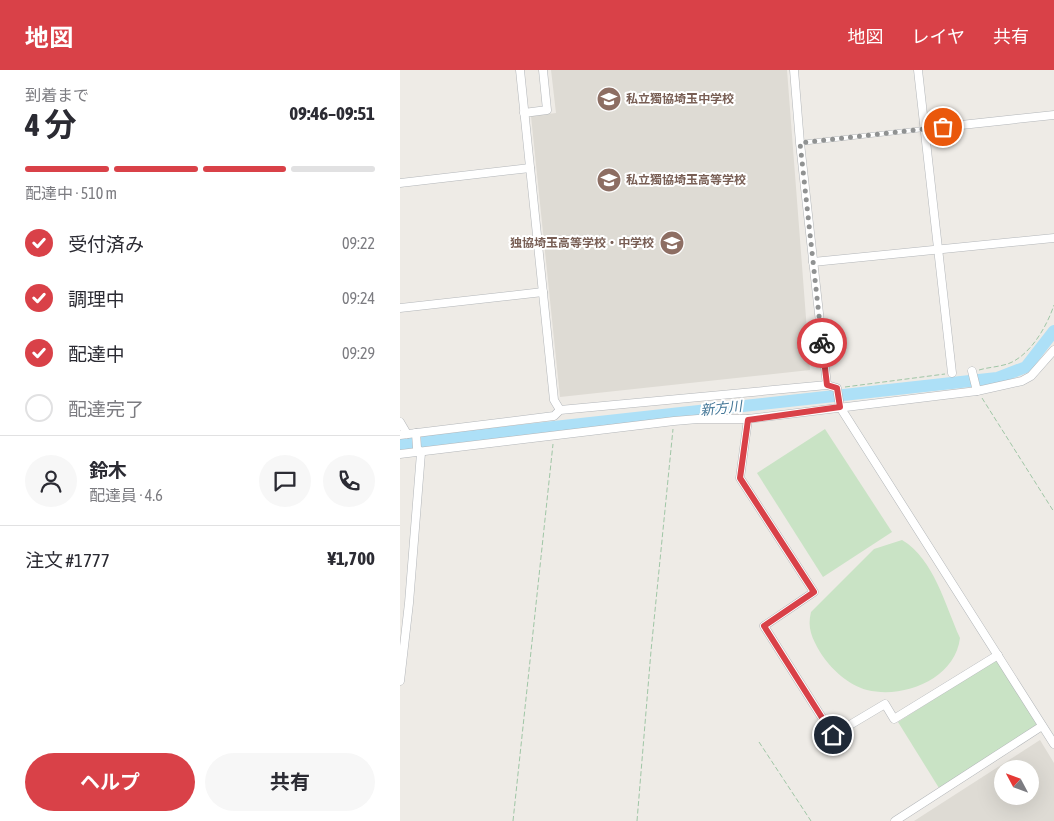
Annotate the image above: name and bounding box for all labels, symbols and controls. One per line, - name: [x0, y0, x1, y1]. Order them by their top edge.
- text: 地図: [25, 24, 73, 51]
- text: 地図: [848, 26, 884, 47]
- text: レイヤ: [912, 26, 965, 47]
- text: 共有: [993, 26, 1029, 47]
- text: 到着まで: [25, 86, 89, 104]
- school or university icon: 私立獨協埼玉中学校: [596, 86, 622, 112]
- place label: 私立獨協埼玉中学校: [626, 92, 734, 106]
- text: 09:46–09:51: [289, 102, 375, 124]
- text: 4 分: [25, 106, 76, 143]
- pin: [922, 106, 964, 148]
- icon: bag: [929, 113, 957, 141]
- school or university icon: 私立獨協埼玉高等学校: [596, 167, 622, 193]
- place label: 私立獨協埼玉高等学校: [626, 173, 746, 187]
- text: 配達中 · 510 m: [25, 184, 117, 202]
- icon: check: [25, 229, 53, 257]
- school or university icon: 独協埼玉高等学校・中学校: [659, 230, 685, 256]
- text: 受付済み: [68, 233, 144, 255]
- text: 09:22: [342, 234, 375, 252]
- place label: 独協埼玉高等学校・中学校: [510, 236, 654, 250]
- icon: check: [25, 284, 53, 312]
- text: 調理中: [68, 288, 125, 310]
- text: 09:24: [342, 289, 375, 307]
- courier: [797, 318, 847, 368]
- icon: bike: [808, 329, 836, 357]
- icon: check: [25, 339, 53, 367]
- text: 配達中: [68, 343, 125, 365]
- text: 09:29: [342, 344, 375, 362]
- text: 配達完了: [68, 398, 144, 420]
- water label: 新方川: [699, 398, 745, 418]
- button: person: [25, 455, 77, 507]
- button: chat: [259, 455, 311, 507]
- button: phone: [323, 455, 375, 507]
- text: 鈴木: [89, 459, 127, 481]
- text: 配達員 · 4.6: [89, 486, 163, 504]
- text: ¥1,700: [327, 547, 375, 569]
- text: 注文 #1777: [25, 549, 110, 571]
- pin: [812, 714, 854, 756]
- icon: home: [819, 721, 847, 749]
- button: ヘルプ: [25, 753, 195, 811]
- button: 共有: [205, 753, 375, 811]
- north arrow: [994, 760, 1039, 805]
- map controls: [994, 760, 1039, 805]

